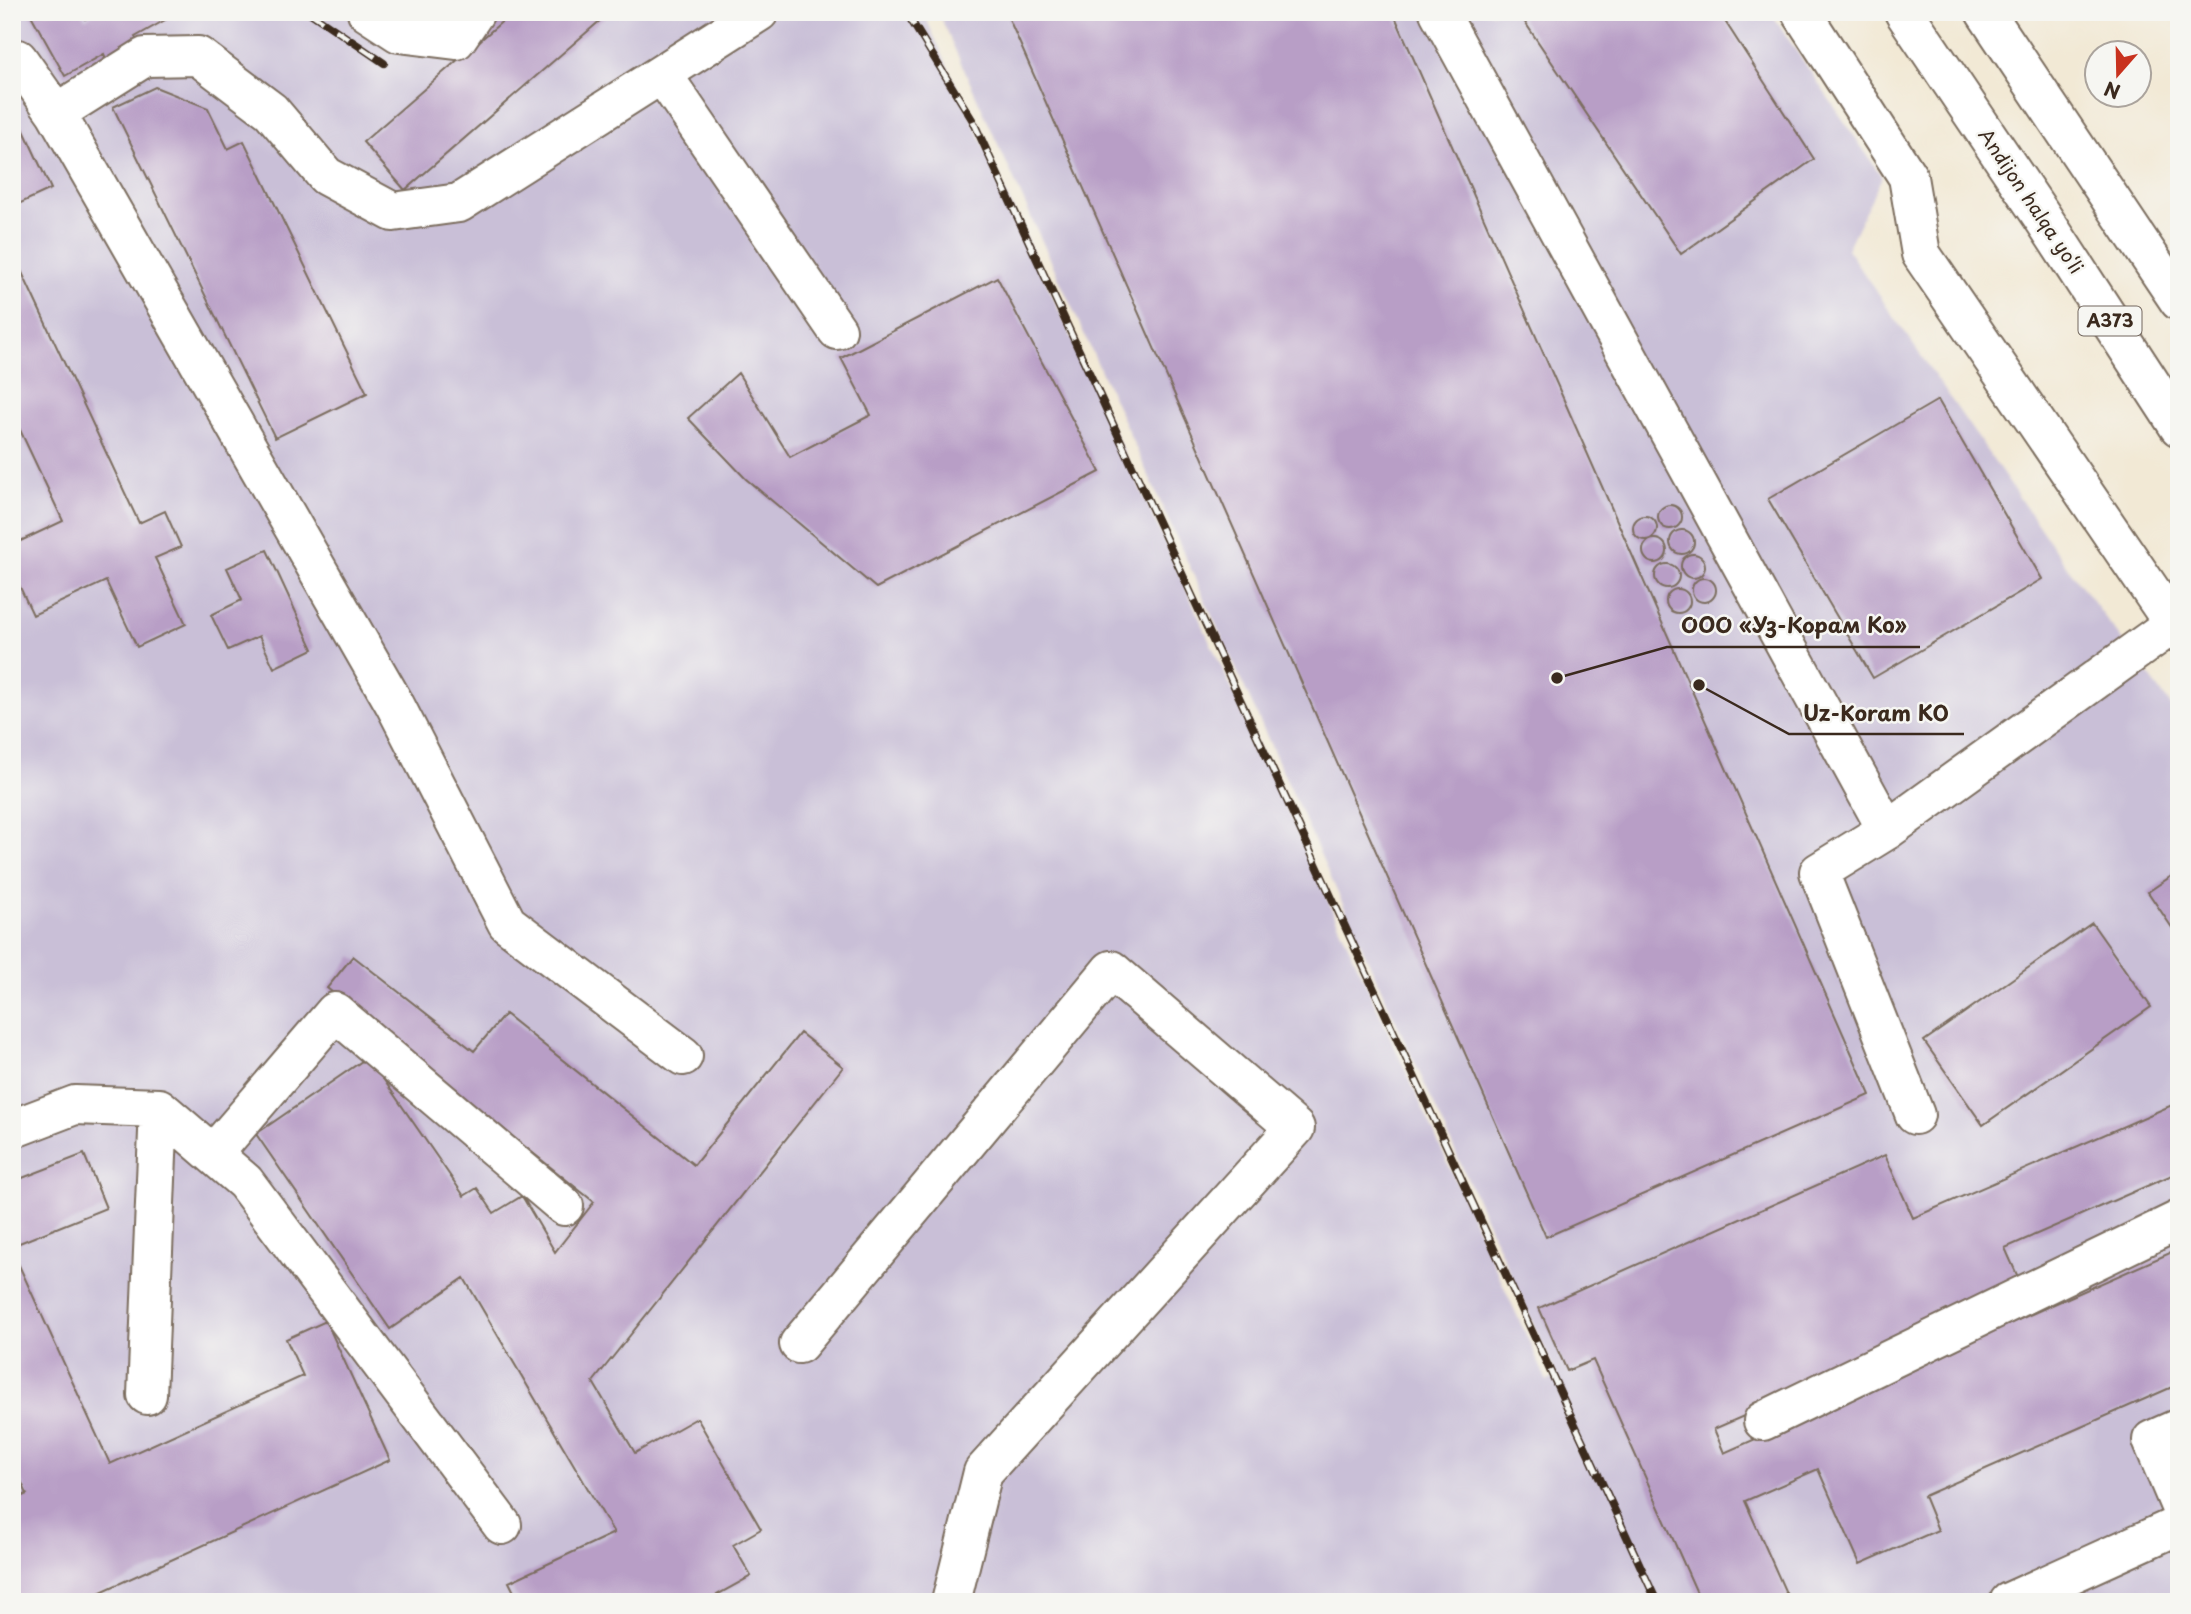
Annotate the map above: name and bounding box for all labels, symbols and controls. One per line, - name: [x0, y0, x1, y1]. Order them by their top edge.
- north arrow: [2082, 38, 2152, 108]
- text: N: [2100, 75, 2124, 107]
- street label: Andijon halqa yo‘li: [1973, 122, 2091, 279]
- road number: A373: [2078, 306, 2142, 335]
- callout: ООО «Уз-Корам Ко»: [1667, 605, 1920, 647]
- text: ООО «Уз-Корам Ко»: [1681, 608, 1907, 640]
- callout: Uz-Koram KO: [1789, 692, 1964, 734]
- text: Uz-Koram KO: [1803, 696, 1949, 728]

